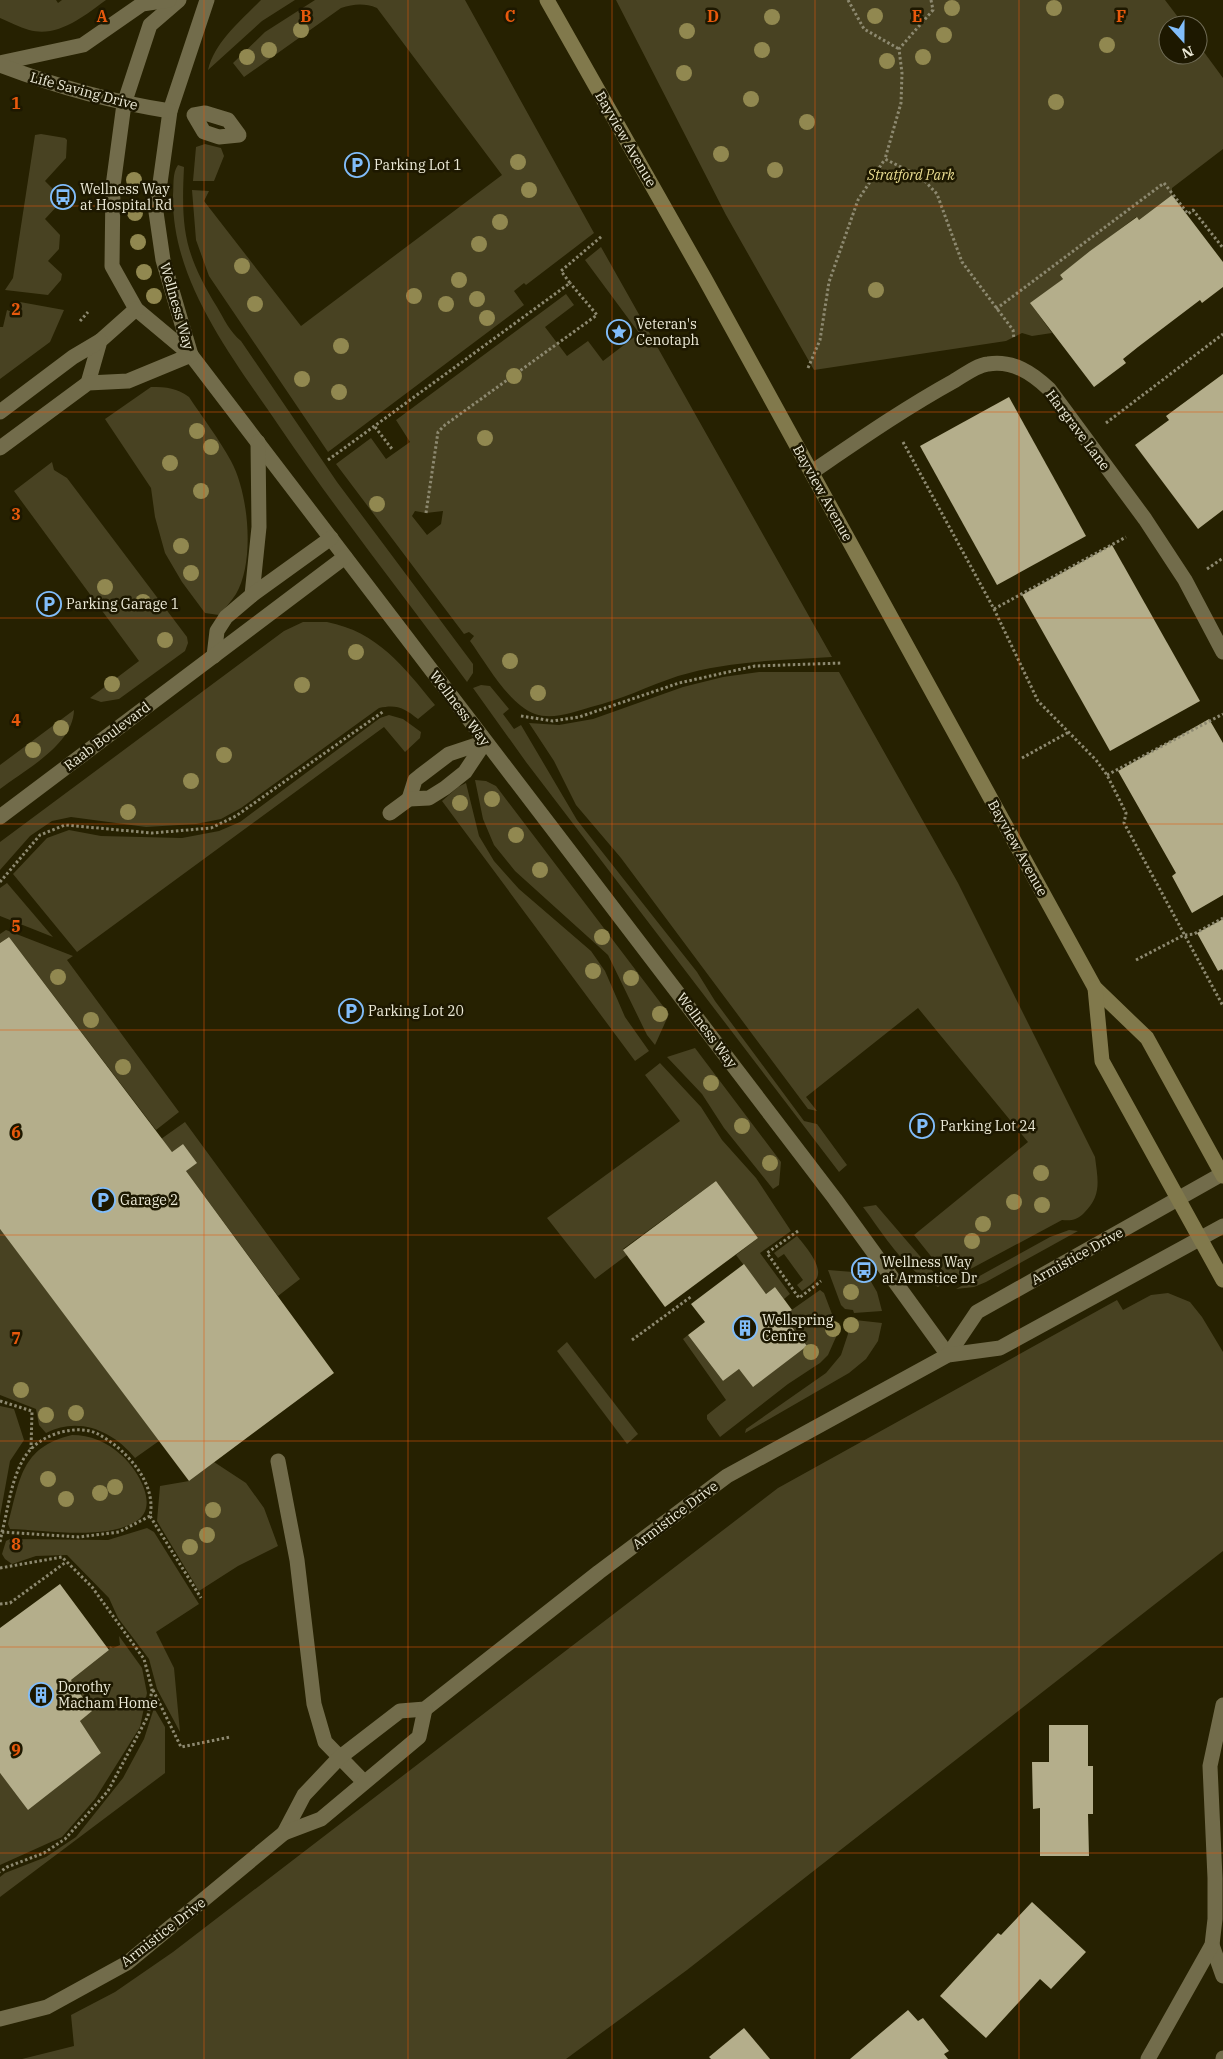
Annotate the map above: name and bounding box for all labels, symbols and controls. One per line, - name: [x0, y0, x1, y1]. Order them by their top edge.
- text: A: [96, 6, 108, 26]
- text: B: [300, 6, 312, 26]
- text: C: [505, 6, 515, 26]
- text: D: [707, 6, 719, 26]
- text: E: [912, 6, 922, 26]
- text: F: [1116, 6, 1126, 26]
- north arrow: [1158, 15, 1208, 65]
- text: N: [1179, 42, 1196, 63]
- street label: Life Saving Drive: [28, 68, 140, 114]
- street label: Bayview Avenue: [591, 88, 661, 190]
- text: 1: [11, 93, 21, 113]
- parking icon: Parking Lot 1: [344, 152, 370, 178]
- place label: Parking Lot 1: [374, 156, 462, 174]
- park label: Stratford Park: [866, 166, 955, 184]
- place label: Wellness Way at Hospital Rd: [80, 180, 173, 214]
- bus stop icon: Wellness Way at Hospital Rd: [50, 184, 76, 210]
- street label: Wellness Way: [156, 260, 198, 352]
- text: 2: [11, 299, 21, 319]
- place label: Veteran's Cenotaph: [636, 315, 699, 349]
- place icon: Veteran's Cenotaph: [606, 319, 632, 345]
- street label: Hargrave Lane: [1042, 386, 1114, 474]
- street label: Bayview Avenue: [789, 442, 857, 544]
- text: 3: [11, 504, 21, 524]
- parking icon: Parking Garage 1: [36, 591, 62, 617]
- place label: Parking Garage 1: [66, 595, 179, 613]
- street label: Wellness Way: [426, 667, 495, 750]
- street label: Raab Boulevard: [60, 697, 154, 774]
- text: 4: [11, 710, 21, 730]
- street label: Bayview Avenue: [984, 797, 1052, 899]
- text: 5: [11, 916, 21, 936]
- street label: Wellness Way: [673, 989, 742, 1072]
- parking icon: Parking Lot 20: [338, 998, 364, 1024]
- place label: Parking Lot 20: [368, 1002, 464, 1020]
- parking icon: Parking Lot 24: [909, 1113, 935, 1139]
- place label: Parking Lot 24: [940, 1117, 1036, 1135]
- text: 6: [11, 1122, 21, 1142]
- parking icon: Garage 2: [90, 1187, 116, 1213]
- place label: Garage 2: [120, 1191, 178, 1209]
- street label: Armistice Drive: [1028, 1223, 1126, 1289]
- place label: Wellness Way at Armstice Dr: [882, 1253, 978, 1287]
- bus stop icon: Wellness Way at Armstice Dr: [851, 1257, 877, 1283]
- place label: Wellspring Centre: [762, 1311, 834, 1345]
- building icon: Wellspring Centre: [732, 1315, 758, 1341]
- text: 7: [11, 1328, 21, 1348]
- street label: Armistice Drive: [629, 1477, 721, 1553]
- text: 8: [11, 1534, 21, 1554]
- place label: Dorothy Macham Home: [58, 1678, 158, 1712]
- building icon: Dorothy Macham Home: [28, 1682, 54, 1708]
- text: 9: [11, 1740, 21, 1760]
- street label: Armistice Drive: [117, 1893, 209, 1971]

